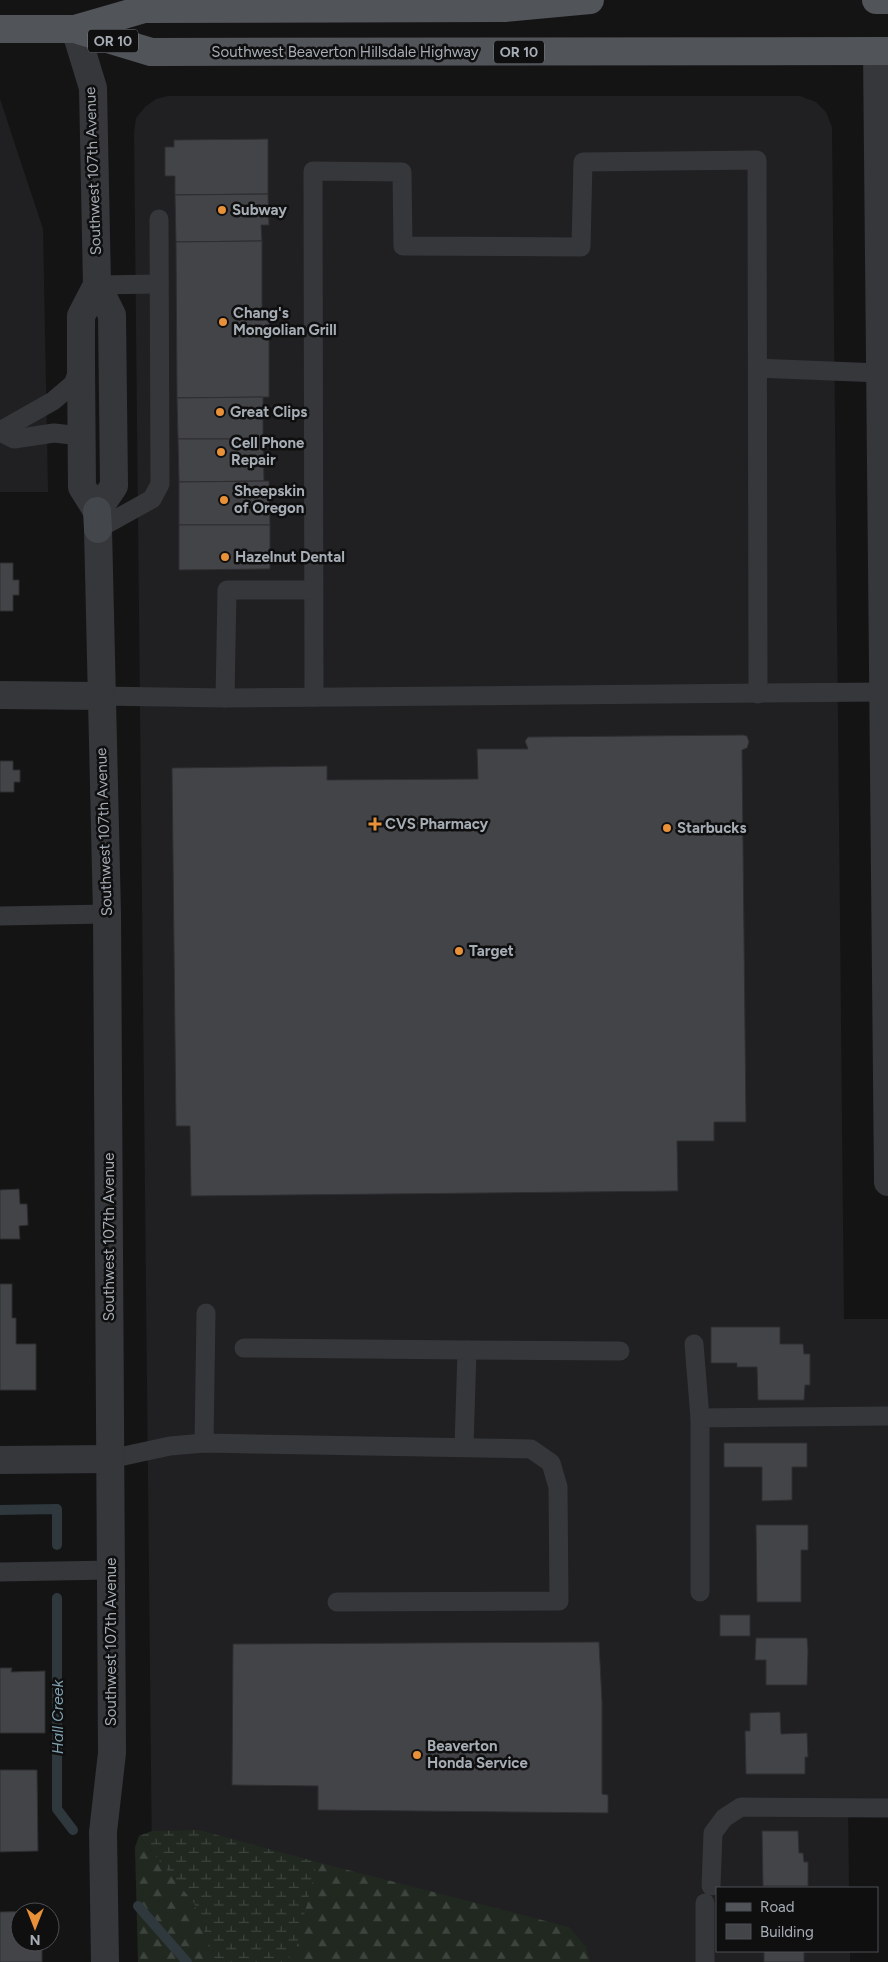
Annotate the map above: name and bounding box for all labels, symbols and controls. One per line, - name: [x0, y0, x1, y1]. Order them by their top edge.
- road number: OR 10: [88, 29, 138, 52]
- road number: OR 10: [494, 41, 544, 64]
- street label: Southwest Beaverton Hillsdale Highway: [211, 43, 479, 61]
- street label: Southwest 107th Avenue: [81, 86, 105, 256]
- place label: Subway: [232, 201, 287, 219]
- marker: Subway: [216, 204, 228, 216]
- place label: Chang's Mongolian Grill: [233, 304, 337, 339]
- marker: Chang's Mongolian Grill: [217, 316, 229, 328]
- place label: Great Clips: [230, 403, 307, 421]
- marker: Great Clips: [214, 406, 226, 418]
- place label: Cell Phone Repair: [231, 434, 305, 469]
- marker: Cell Phone Repair: [215, 446, 227, 458]
- place label: Sheepskin of Oregon: [234, 482, 305, 517]
- marker: Sheepskin of Oregon: [218, 494, 230, 506]
- place label: Hazelnut Dental: [235, 548, 345, 566]
- marker: Hazelnut Dental: [219, 551, 231, 563]
- street label: Southwest 107th Avenue: [92, 747, 116, 917]
- place label: CVS Pharmacy: [385, 815, 489, 833]
- marker: CVS Pharmacy: [369, 818, 381, 830]
- place label: Starbucks: [677, 819, 746, 837]
- marker: Starbucks: [661, 822, 673, 834]
- place label: Target: [469, 942, 514, 960]
- marker: Target: [453, 945, 465, 957]
- street label: Southwest 107th Avenue: [100, 1153, 118, 1321]
- street label: Southwest 107th Avenue: [102, 1558, 120, 1726]
- water label: Hall Creek: [48, 1678, 67, 1754]
- place label: Beaverton Honda Service: [427, 1737, 529, 1772]
- marker: Beaverton Honda Service: [411, 1749, 423, 1761]
- legend: [716, 1887, 878, 1952]
- text: Road: [760, 1898, 795, 1916]
- north arrow: [10, 1902, 60, 1952]
- text: Building: [760, 1923, 814, 1941]
- text: N: [30, 1931, 40, 1948]

